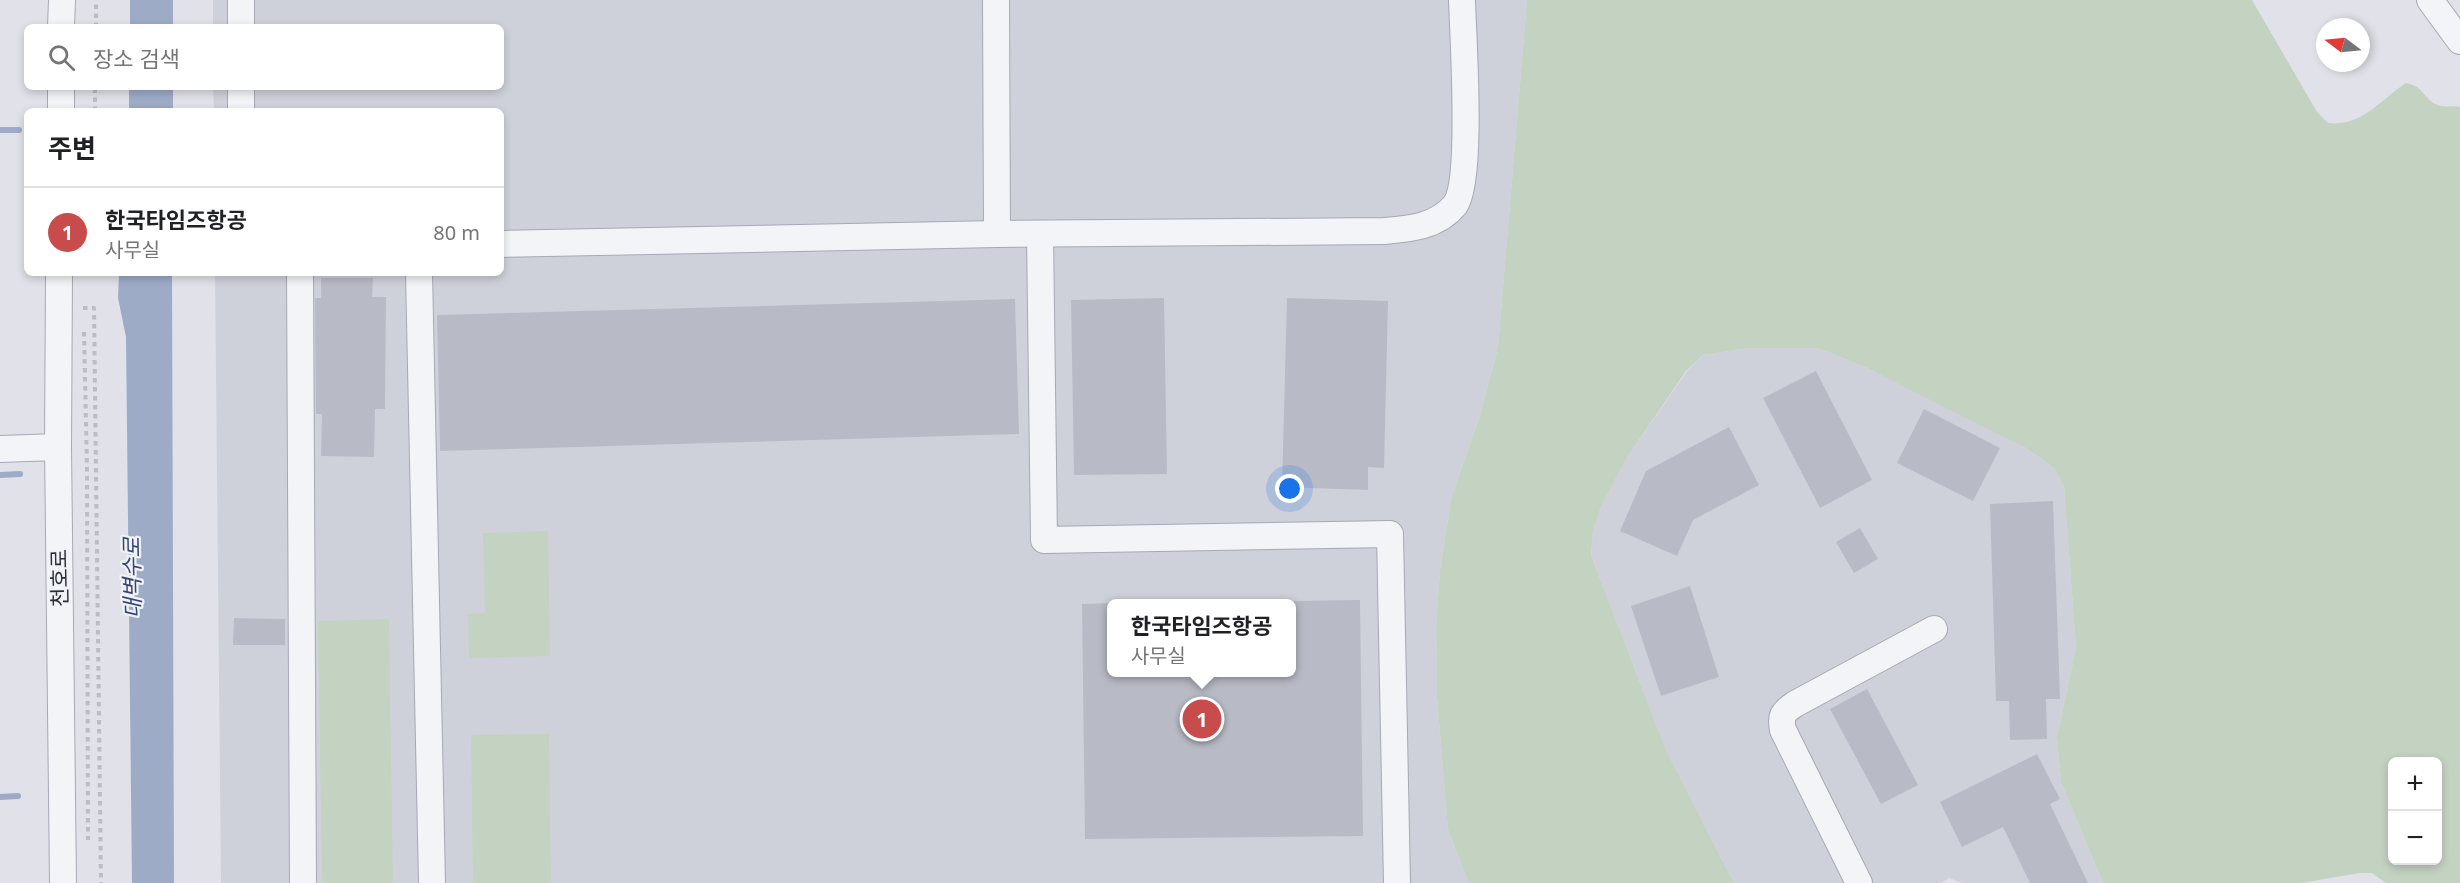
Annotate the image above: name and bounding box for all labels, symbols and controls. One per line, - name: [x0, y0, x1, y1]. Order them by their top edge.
- north arrow: [2316, 18, 2370, 72]
- search box: [24, 24, 504, 90]
- icon: search: [45, 41, 78, 74]
- text: 장소 검색: [93, 43, 180, 73]
- text: 주변: [48, 130, 96, 166]
- text: 한국타임즈항공: [105, 204, 247, 234]
- text: 1: [62, 219, 73, 246]
- text: 80 m: [433, 219, 480, 246]
- text: 사무실: [105, 236, 160, 263]
- your location: [1275, 474, 1304, 503]
- water label: 대벽수로: [115, 536, 147, 619]
- street label: 천호로: [44, 549, 74, 607]
- popup: [1107, 599, 1296, 677]
- text: 한국타임즈항공: [1131, 610, 1272, 640]
- text: 사무실: [1131, 642, 1186, 669]
- pin: 1: [1182, 696, 1222, 742]
- map controls: [2388, 757, 2442, 865]
- button: +: [2388, 757, 2442, 811]
- button: −: [2388, 811, 2442, 865]

